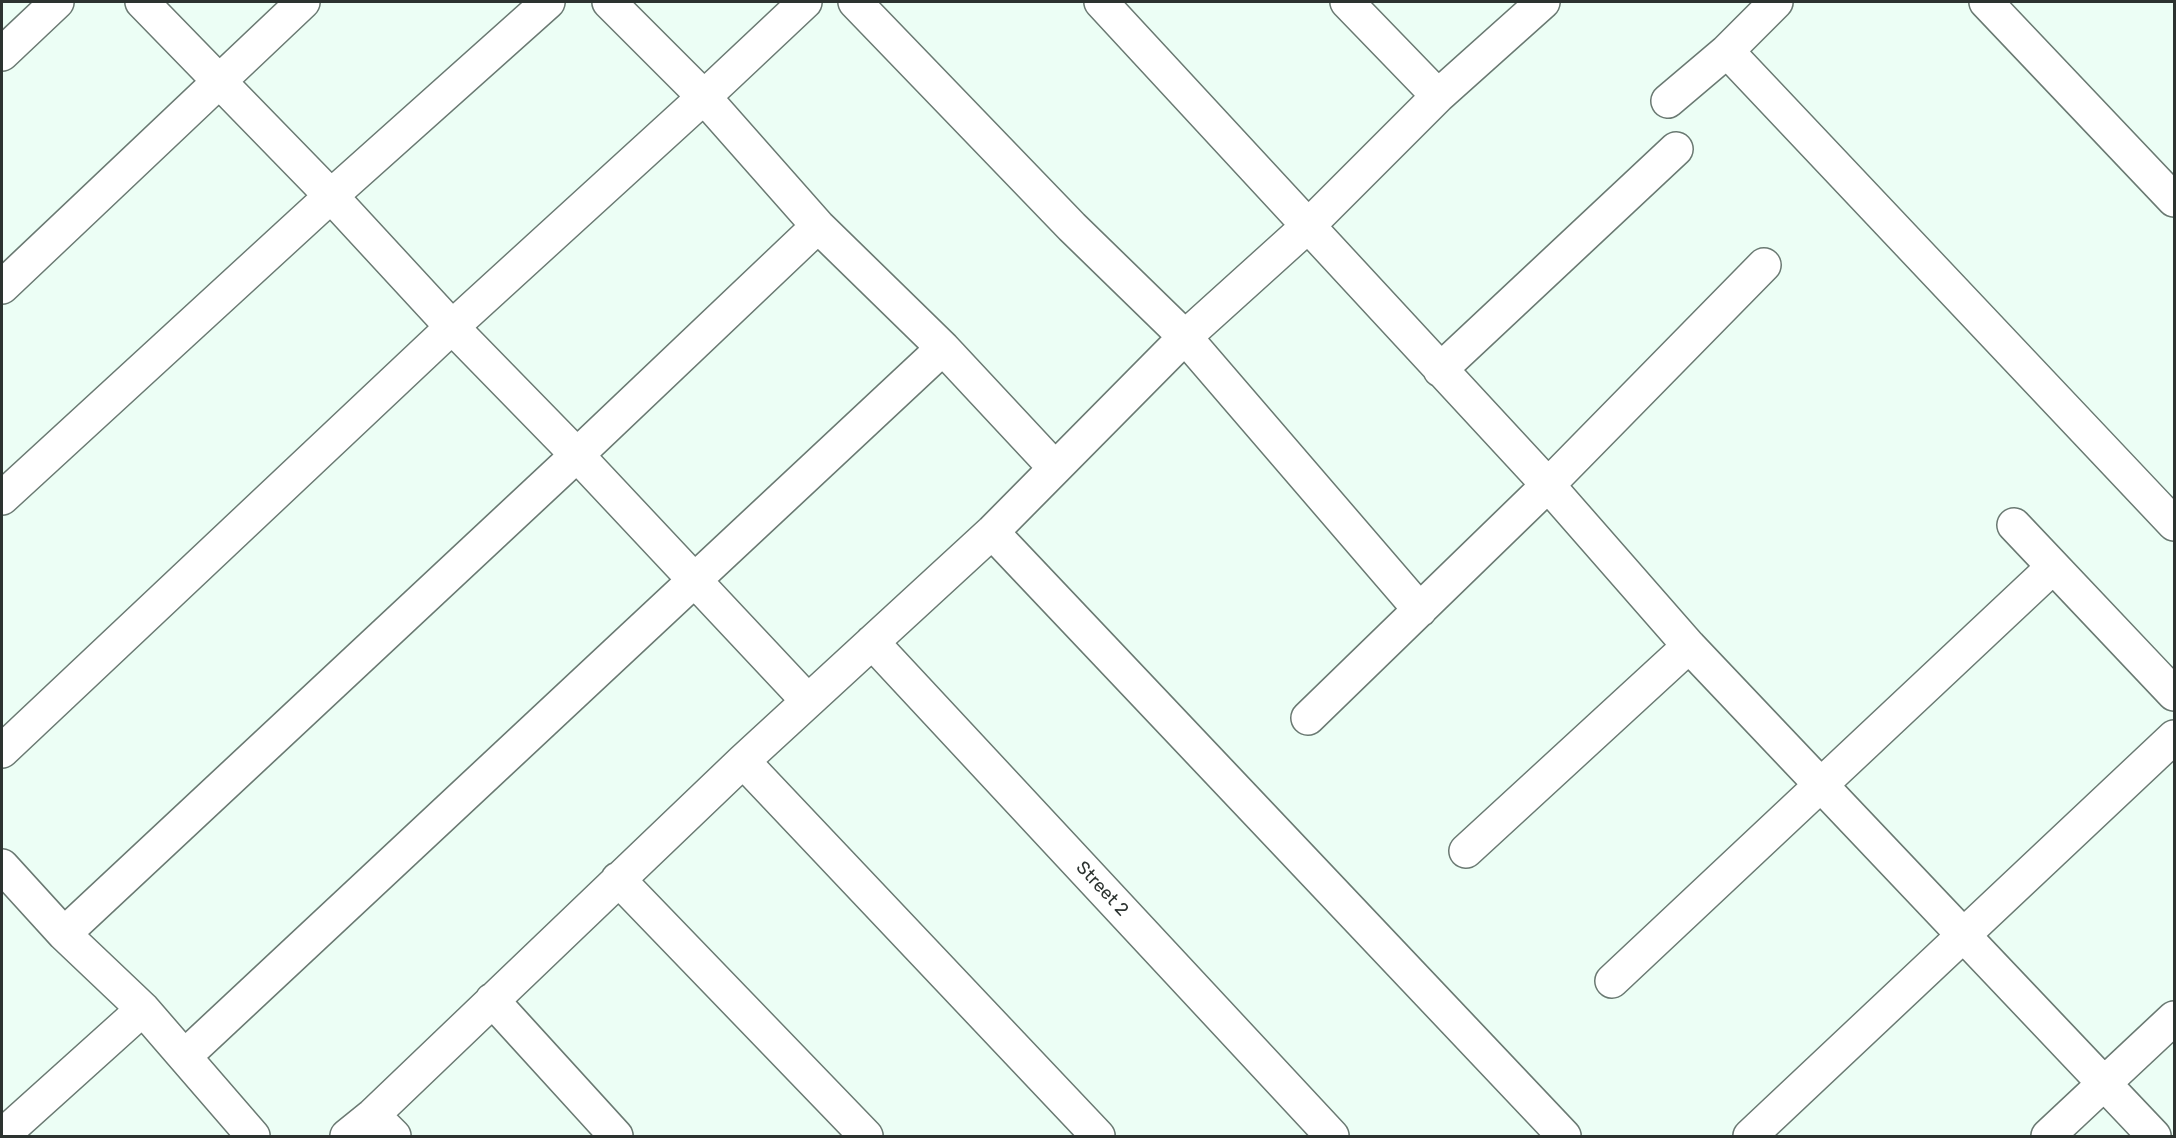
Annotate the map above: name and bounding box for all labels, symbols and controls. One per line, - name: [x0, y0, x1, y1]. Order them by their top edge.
- street label: Street 2: [1071, 857, 1133, 921]

